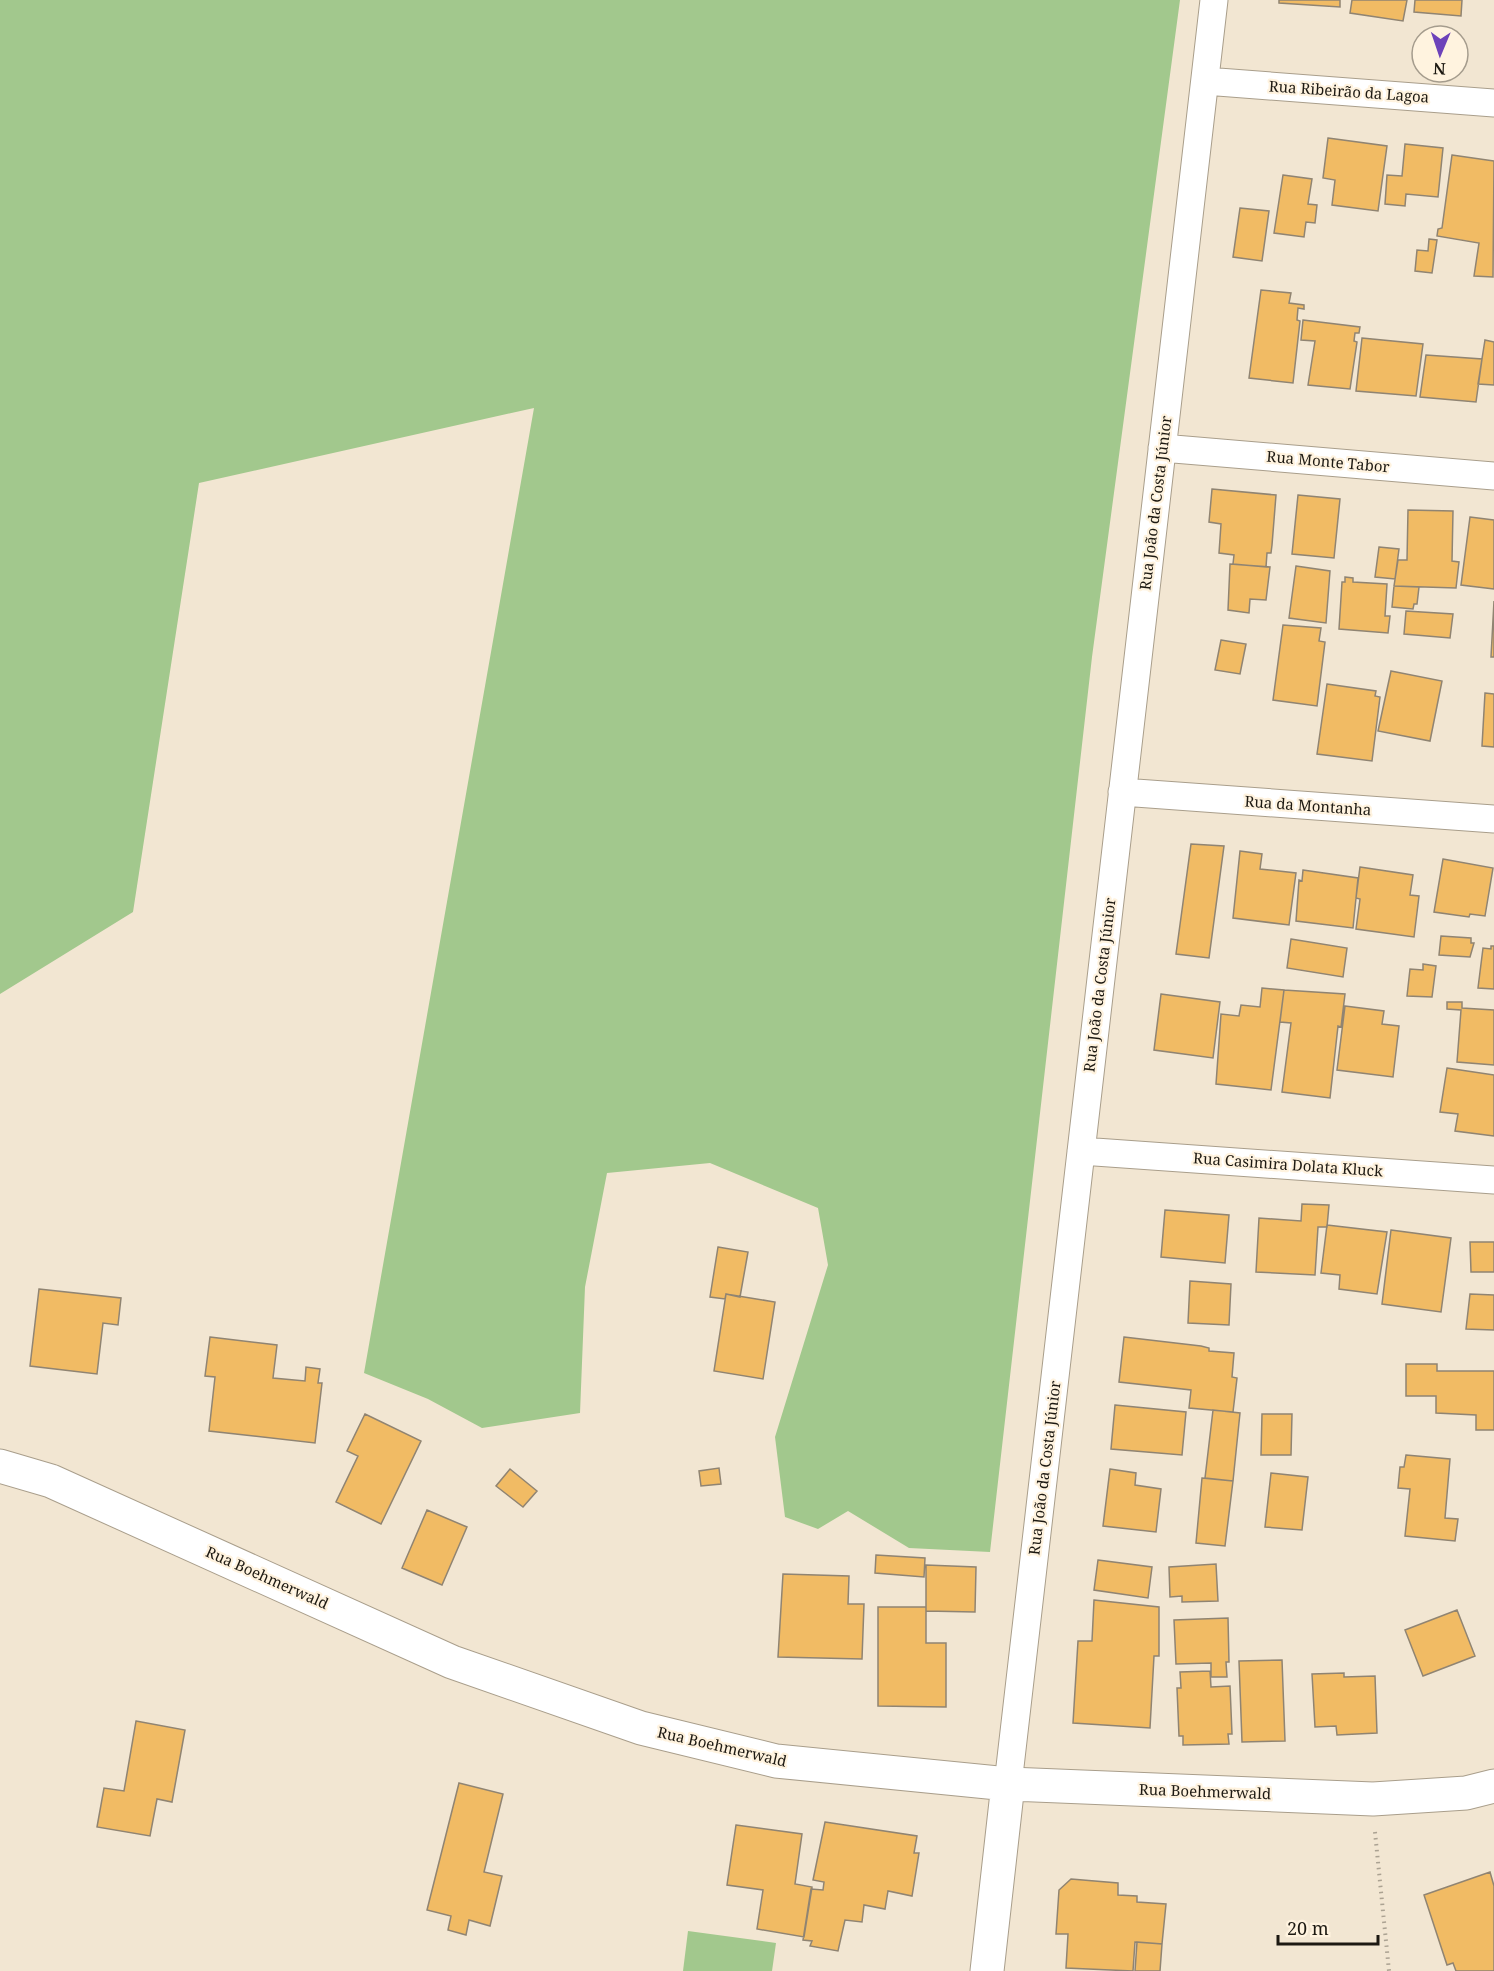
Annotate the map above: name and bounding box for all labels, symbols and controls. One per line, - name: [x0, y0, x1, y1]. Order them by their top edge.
- north arrow: [1410, 24, 1470, 84]
- text: N: [1432, 58, 1446, 80]
- street label: Rua Ribeirão da Lagoa: [1268, 75, 1430, 107]
- street label: Rua João da Costa Júnior: [1134, 415, 1176, 591]
- street label: Rua Monte Tabor: [1266, 446, 1390, 476]
- street label: Rua da Montanha: [1244, 791, 1372, 819]
- street label: Rua João da Costa Júnior: [1078, 897, 1120, 1073]
- street label: Rua Casimira Dolata Kluck: [1193, 1147, 1384, 1181]
- street label: Rua João da Costa Júnior: [1023, 1380, 1065, 1556]
- street label: Rua Boehmerwald: [203, 1541, 332, 1613]
- street label: Rua Boehmerwald: [656, 1721, 789, 1771]
- street label: Rua Boehmerwald: [1139, 1779, 1271, 1803]
- scale bar: [1278, 1908, 1378, 1946]
- text: 20 m: [1287, 1916, 1329, 1940]

